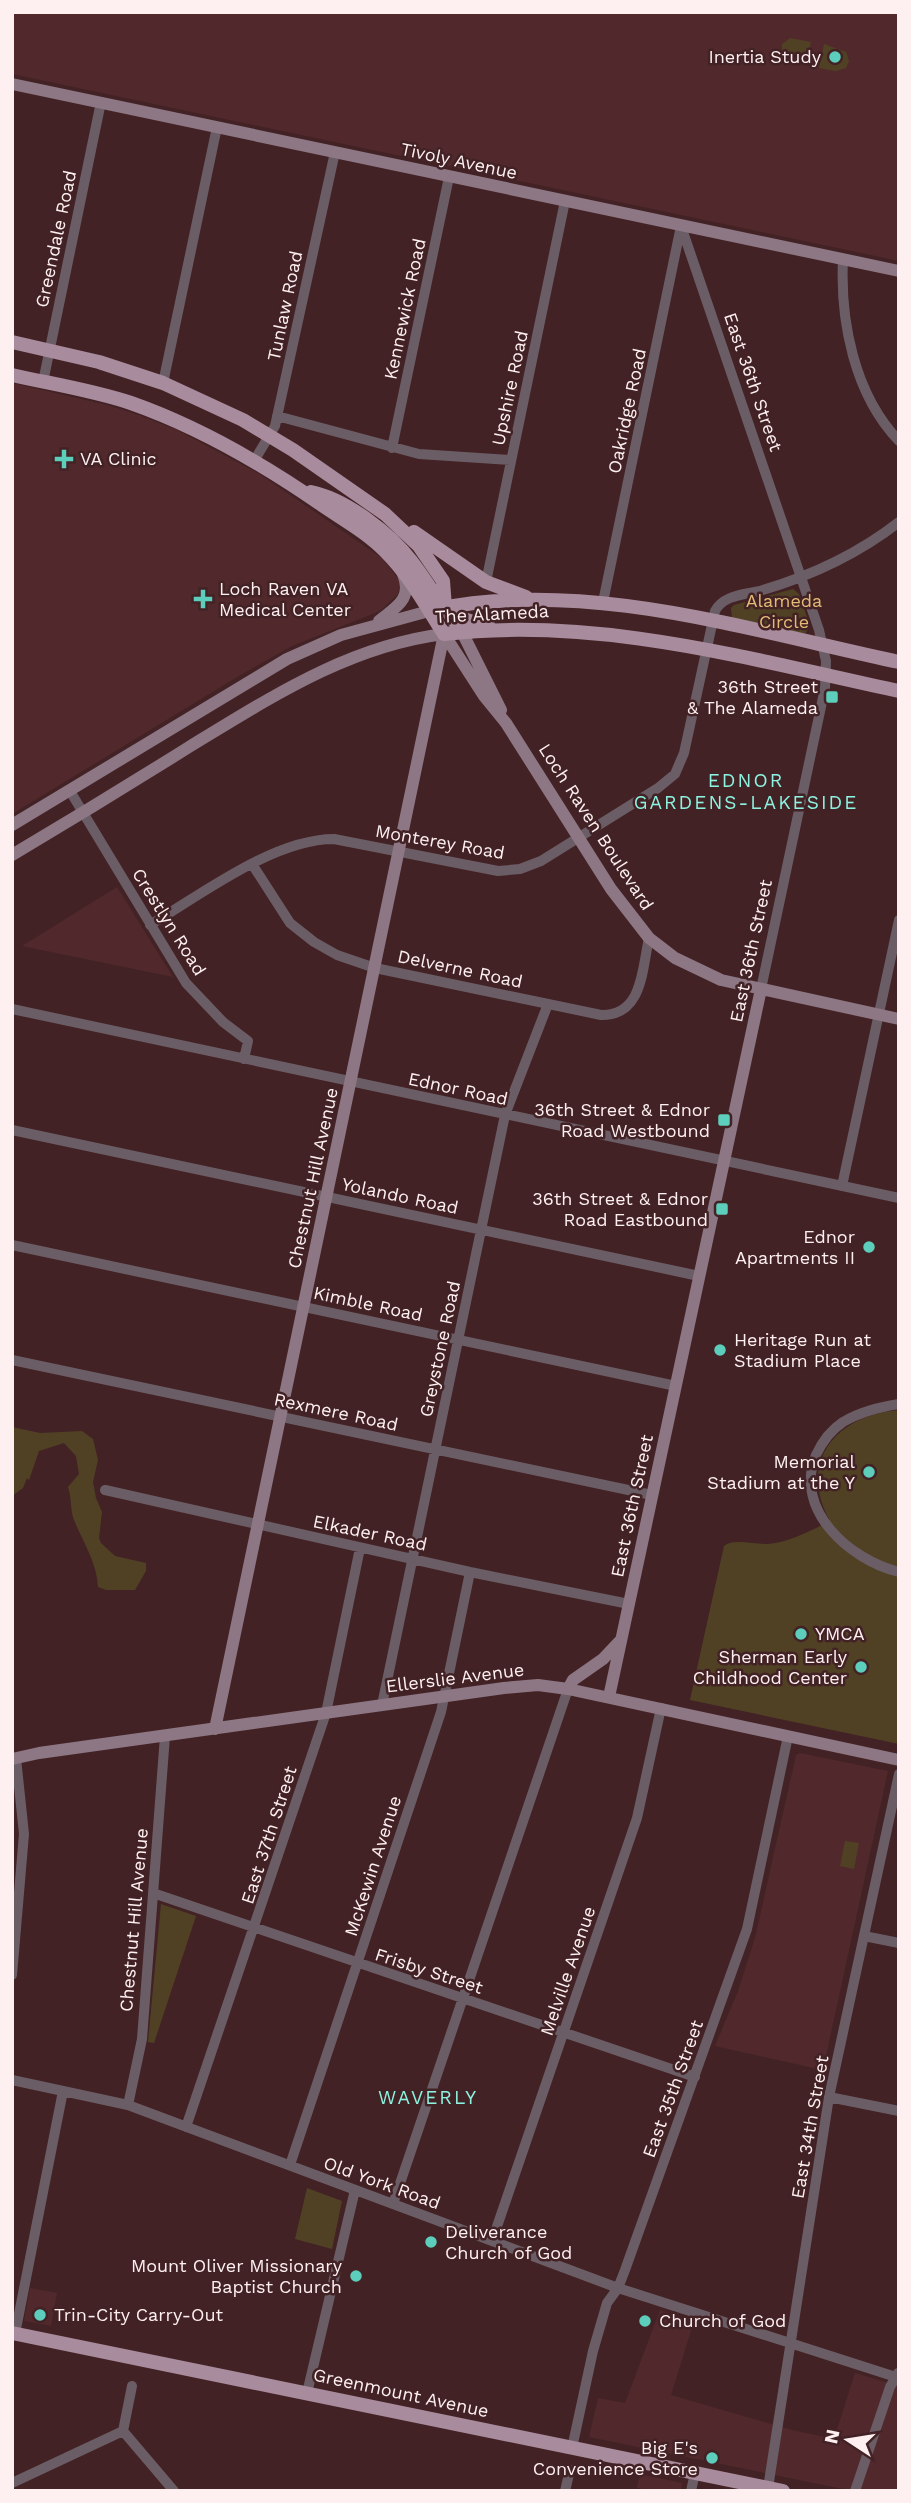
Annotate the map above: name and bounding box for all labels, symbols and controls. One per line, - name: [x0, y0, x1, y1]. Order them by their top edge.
- place label: Inertia Study: [708, 46, 822, 67]
- marker: Inertia Study: [827, 49, 843, 65]
- street label: Tivoly Avenue: [399, 138, 519, 183]
- street label: Greendale Road: [31, 169, 80, 309]
- street label: Kennewick Road: [379, 236, 430, 381]
- street label: Tunlaw Road: [263, 249, 306, 363]
- street label: East 36th Street: [720, 310, 787, 454]
- street label: Upshire Road: [487, 329, 532, 447]
- street label: Oakridge Road: [603, 346, 650, 475]
- place label: VA Clinic: [80, 448, 157, 469]
- marker: VA Clinic: [54, 449, 74, 469]
- place label: Loch Raven VA Medical Center: [219, 578, 351, 620]
- marker: Loch Raven VA Medical Center: [193, 589, 213, 609]
- park label: Alameda Circle: [746, 590, 822, 632]
- street label: The Alameda: [434, 600, 549, 627]
- place label: 36th Street & The Alameda: [687, 676, 818, 718]
- marker: 36th Street & The Alameda: [824, 689, 840, 705]
- street label: Loch Raven Boulevard: [535, 739, 658, 914]
- district label: EDNOR GARDENS-LAKESIDE: [634, 769, 858, 814]
- street label: Monterey Road: [374, 820, 506, 863]
- street label: Crestlyn Road: [128, 864, 211, 979]
- street label: East 36th Street: [725, 877, 776, 1024]
- street label: Delverne Road: [396, 945, 525, 992]
- street label: Ednor Road: [406, 1068, 510, 1109]
- street label: Chestnut Hill Avenue: [283, 1086, 342, 1270]
- place label: 36th Street & Ednor Road Westbound: [534, 1099, 710, 1141]
- marker: 36th Street & Ednor Road Westbound: [716, 1112, 732, 1128]
- street label: Yolando Road: [340, 1173, 460, 1218]
- place label: 36th Street & Ednor Road Eastbound: [532, 1188, 708, 1230]
- marker: 36th Street & Ednor Road Eastbound: [714, 1201, 730, 1217]
- place label: Ednor Apartments II: [735, 1226, 855, 1268]
- marker: Ednor Apartments II: [861, 1239, 877, 1255]
- street label: Greystone Road: [415, 1279, 464, 1419]
- street label: Kimble Road: [312, 1282, 425, 1325]
- place label: Heritage Run at Stadium Place: [734, 1329, 871, 1371]
- marker: Heritage Run at Stadium Place: [712, 1342, 728, 1358]
- street label: Rexmere Road: [272, 1388, 400, 1435]
- street label: East 36th Street: [606, 1432, 657, 1579]
- place label: Memorial Stadium at the Y: [707, 1451, 856, 1493]
- marker: Memorial Stadium at the Y: [861, 1464, 877, 1480]
- street label: Elkader Road: [311, 1510, 429, 1555]
- place label: YMCA: [815, 1623, 865, 1644]
- marker: YMCA: [793, 1626, 809, 1642]
- place label: Sherman Early Childhood Center: [693, 1646, 848, 1688]
- street label: Ellerslie Avenue: [385, 1659, 525, 1696]
- marker: Sherman Early Childhood Center: [853, 1659, 869, 1675]
- street label: East 37th Street: [236, 1763, 301, 1906]
- street label: McKewin Avenue: [340, 1793, 405, 1939]
- street label: Chestnut Hill Avenue: [115, 1827, 152, 2013]
- street label: Melville Avenue: [536, 1903, 599, 2038]
- street label: Frisby Street: [373, 1943, 486, 1998]
- street label: East 35th Street: [638, 2017, 707, 2160]
- street label: East 34th Street: [787, 2053, 833, 2200]
- district label: WAVERLY: [378, 2086, 478, 2109]
- street label: Old York Road: [321, 2152, 443, 2213]
- place label: Deliverance Church of God: [445, 2221, 572, 2263]
- marker: Deliverance Church of God: [423, 2234, 439, 2250]
- place label: Mount Oliver Missionary Baptist Church: [131, 2255, 343, 2297]
- marker: Mount Oliver Missionary Baptist Church: [348, 2268, 364, 2284]
- place label: Trin-City Carry-Out: [54, 2304, 224, 2325]
- marker: Trin-City Carry-Out: [32, 2307, 48, 2323]
- place label: Church of God: [659, 2310, 786, 2331]
- marker: Church of God: [637, 2313, 653, 2329]
- street label: Greenmount Avenue: [312, 2364, 491, 2421]
- north arrow: [813, 2405, 883, 2475]
- text: N: [819, 2427, 845, 2446]
- place label: Big E's Convenience Store: [533, 2437, 698, 2479]
- marker: Big E's Convenience Store: [704, 2450, 720, 2466]

